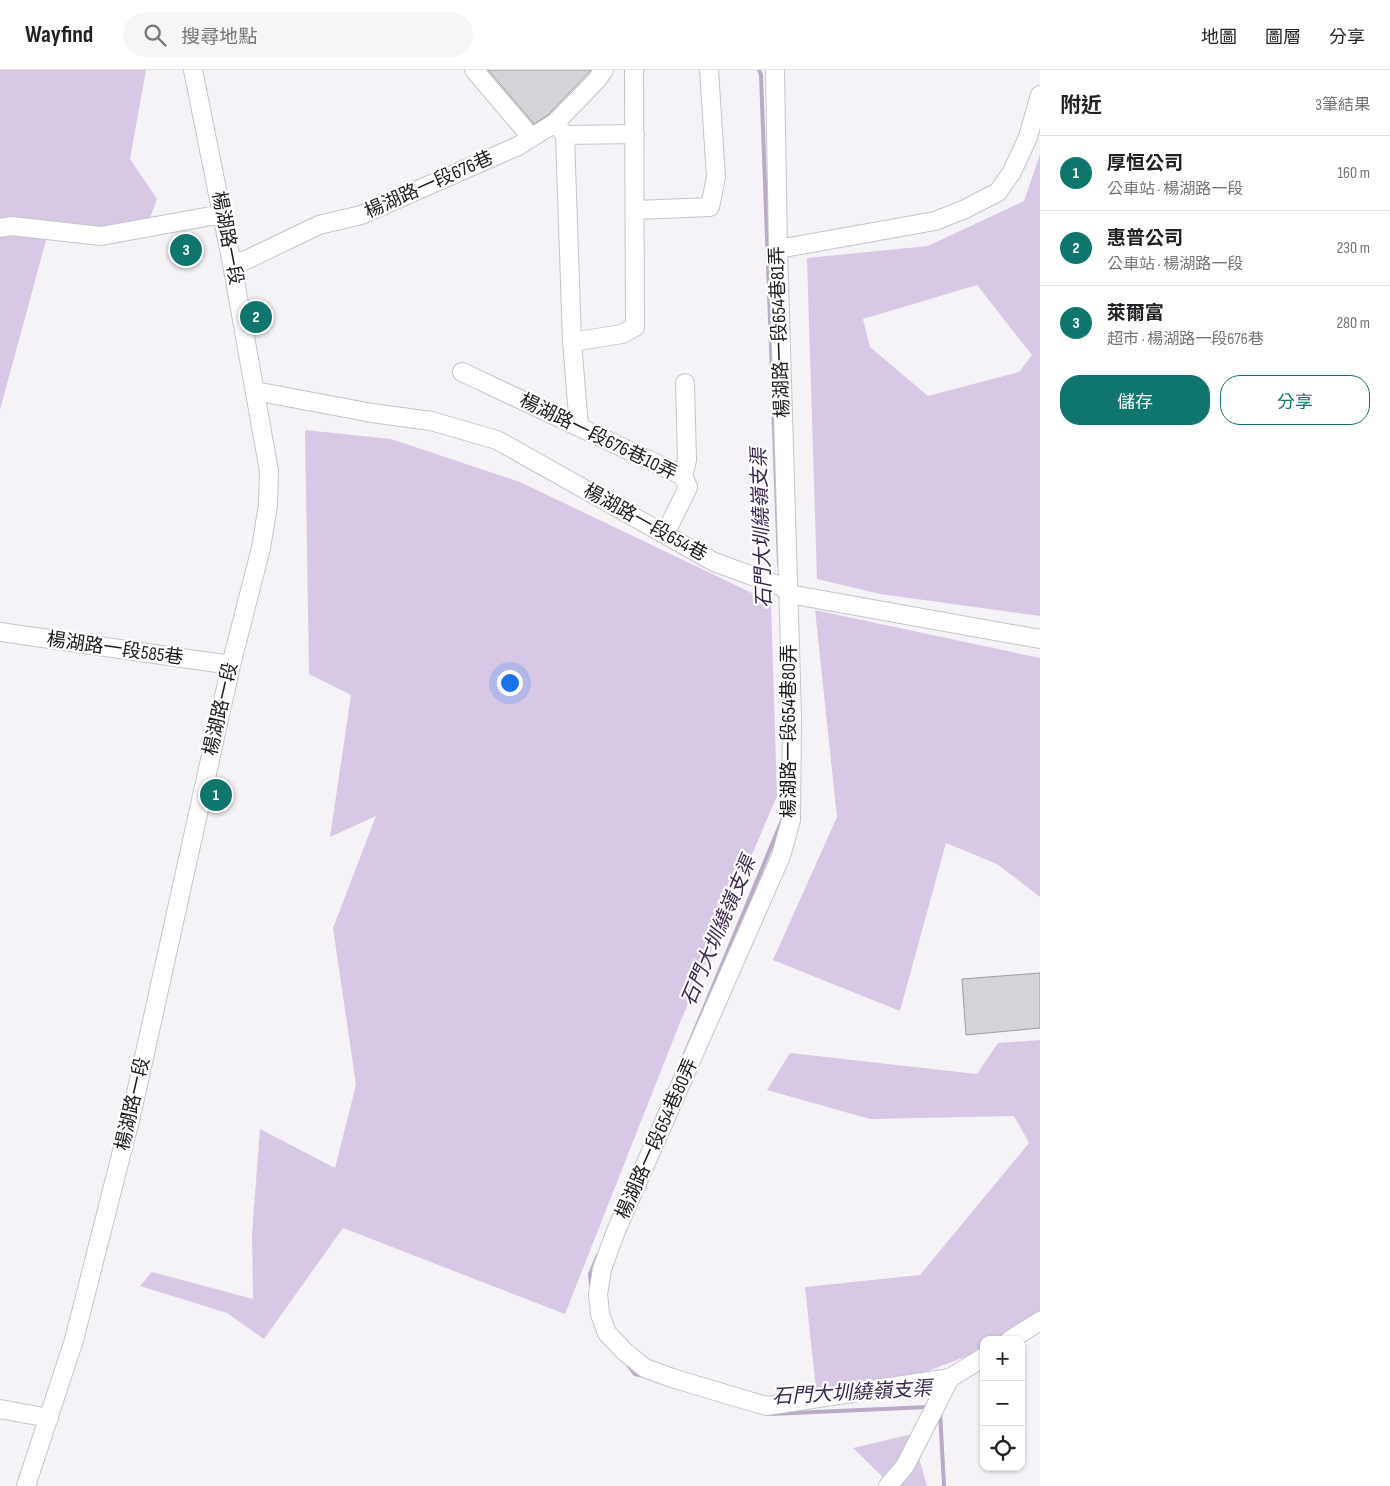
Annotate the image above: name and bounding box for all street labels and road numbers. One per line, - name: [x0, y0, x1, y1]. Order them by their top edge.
- street label: 楊湖路一段676巷: [361, 146, 497, 224]
- street label: 楊湖路一段: [207, 189, 247, 287]
- street label: 楊湖路一段654巷81弄: [766, 246, 794, 418]
- street label: 楊湖路一段676巷10弄: [516, 389, 680, 485]
- street label: 楊湖路一段654巷: [579, 480, 711, 566]
- street label: 楊湖路一段585巷: [45, 628, 185, 670]
- street label: 楊湖路一段654巷80弄: [778, 644, 801, 818]
- street label: 楊湖路一段: [199, 660, 243, 758]
- street label: 楊湖路一段: [111, 1055, 155, 1153]
- street label: 楊湖路一段654巷80弄: [611, 1055, 703, 1223]

